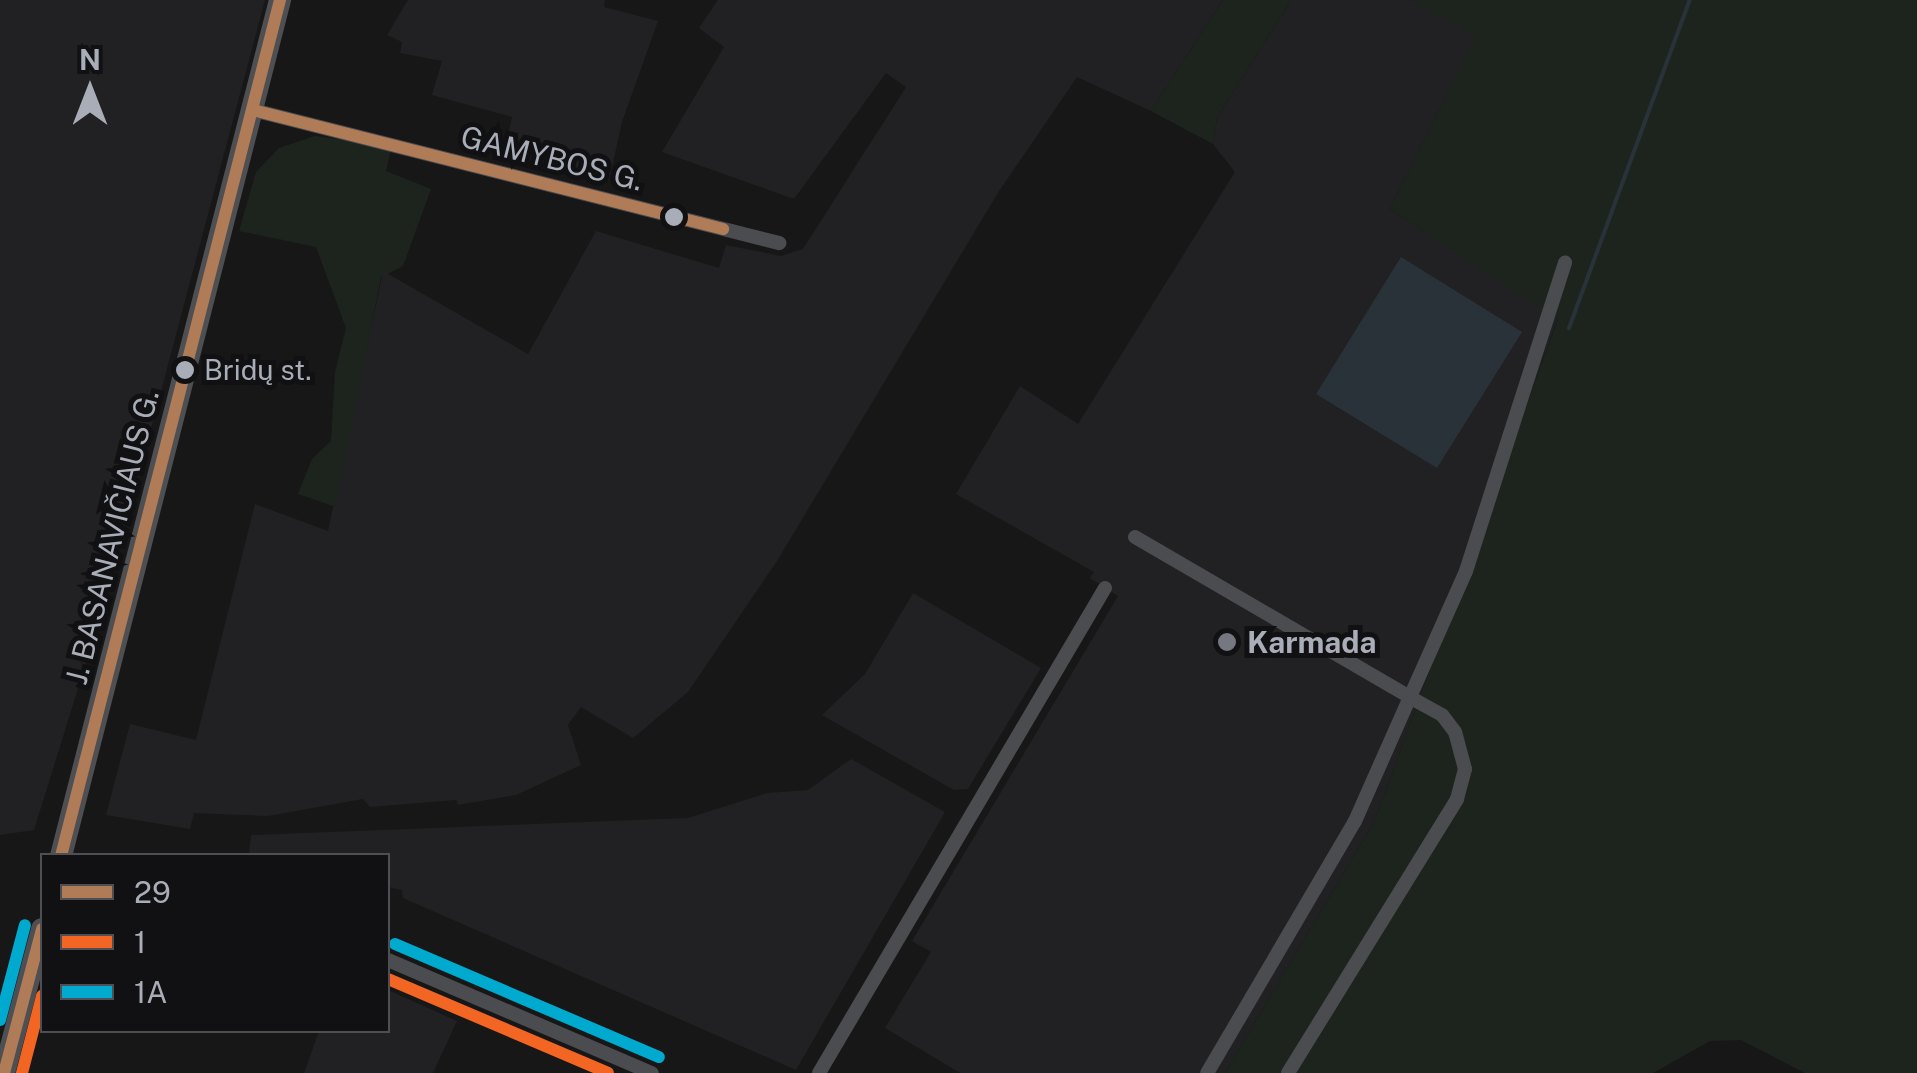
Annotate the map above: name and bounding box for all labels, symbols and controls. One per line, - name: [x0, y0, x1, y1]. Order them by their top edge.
- north arrow: [40, 40, 140, 140]
- text: N: [79, 43, 101, 76]
- street label: GAMYBOS G.: [457, 118, 647, 198]
- unlabelled marker: [664, 207, 684, 227]
- place label: Bridų st.: [204, 353, 311, 387]
- marker: Bridų st.: [175, 360, 195, 380]
- street label: J. BASANAVIČIAUS G.: [58, 386, 166, 688]
- place label: Karmada: [1247, 624, 1377, 660]
- marker: Karmada: [1216, 631, 1238, 653]
- legend: [40, 853, 390, 1033]
- text: 29: [134, 874, 171, 910]
- text: 1: [134, 924, 146, 960]
- text: 1A: [134, 974, 168, 1010]

